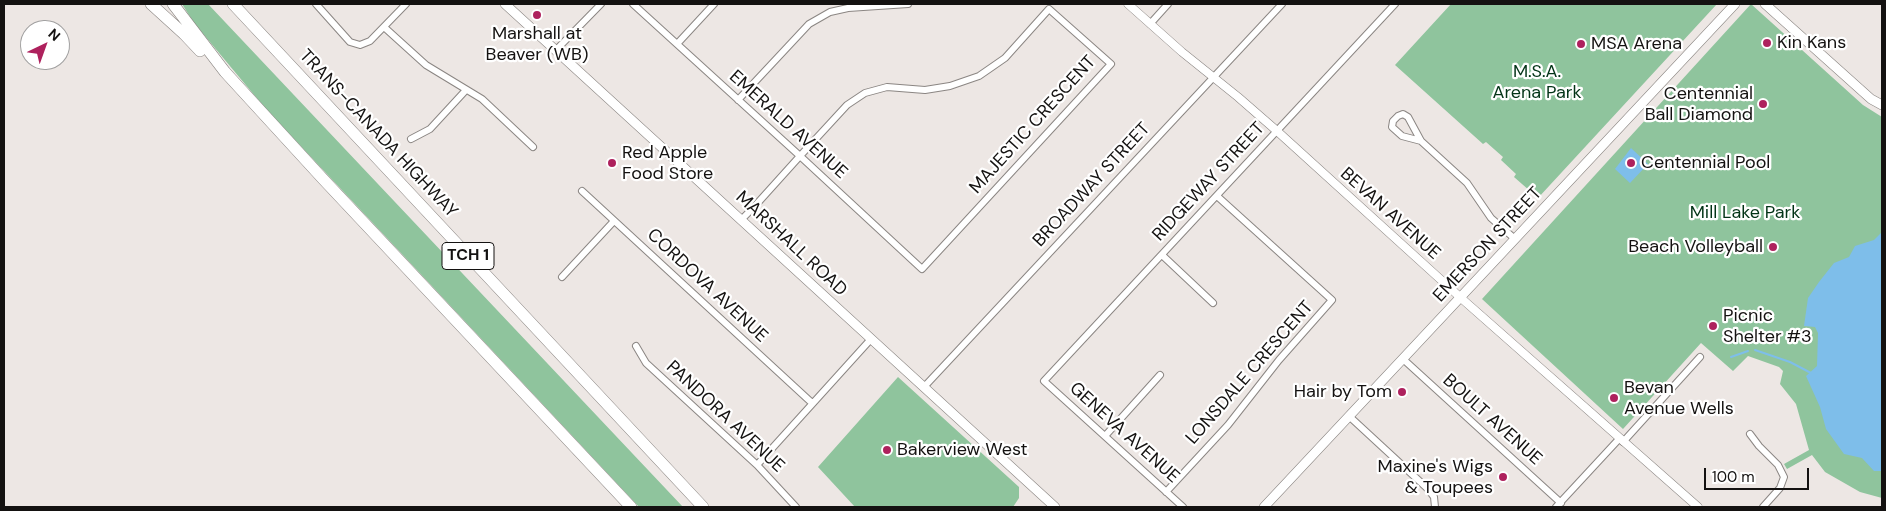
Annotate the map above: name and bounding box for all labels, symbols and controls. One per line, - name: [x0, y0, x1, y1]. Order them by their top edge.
- marker: Marshall at Beaver (WB): [531, 9, 543, 21]
- north arrow: [20, 20, 70, 70]
- place label: Marshall at Beaver (WB): [486, 23, 588, 66]
- text: N: [45, 24, 64, 45]
- place label: Kin Kans: [1777, 32, 1846, 54]
- place label: MSA Arena: [1591, 33, 1682, 55]
- marker: Kin Kans: [1761, 37, 1773, 49]
- marker: MSA Arena: [1575, 38, 1587, 50]
- street label: TRANS-CANADA HIGHWAY: [294, 45, 462, 223]
- street label: MAJESTIC CRESCENT: [965, 52, 1101, 198]
- park label: M.S.A. Arena Park: [1493, 61, 1581, 104]
- street label: EMERALD AVENUE: [724, 66, 852, 184]
- place label: Centennial Ball Diamond: [1645, 83, 1753, 126]
- marker: Centennial Ball Diamond: [1757, 98, 1769, 110]
- street label: BROADWAY STREET: [1029, 118, 1155, 252]
- street label: RIDGEWAY STREET: [1148, 118, 1270, 246]
- place label: Red Apple Food Store: [622, 142, 713, 184]
- place label: Centennial Pool: [1641, 152, 1770, 174]
- marker: Red Apple Food Store: [606, 157, 618, 169]
- marker: Centennial Pool: [1625, 157, 1637, 169]
- street label: BEVAN AVENUE: [1335, 163, 1445, 265]
- street label: EMERSON STREET: [1429, 183, 1547, 307]
- street label: MARSHALL ROAD: [731, 187, 851, 301]
- park label: Mill Lake Park: [1690, 202, 1800, 224]
- street label: CORDOVA AVENUE: [642, 224, 772, 348]
- place label: Beach Volleyball: [1628, 236, 1763, 258]
- marker: Beach Volleyball: [1767, 241, 1779, 253]
- road number: TCH 1: [442, 242, 494, 270]
- street label: LONSDALE CRESCENT: [1182, 297, 1318, 449]
- place label: Picnic Shelter #3: [1723, 305, 1812, 348]
- marker: Picnic Shelter #3: [1707, 320, 1719, 332]
- street label: PANDORA AVENUE: [661, 357, 789, 477]
- street label: BOULT AVENUE: [1438, 370, 1546, 470]
- place label: Bevan Avenue Wells: [1624, 377, 1734, 419]
- street label: GENEVA AVENUE: [1065, 378, 1183, 488]
- place label: Hair by Tom: [1294, 381, 1392, 403]
- marker: Hair by Tom: [1396, 386, 1408, 398]
- marker: Bevan Avenue Wells: [1608, 392, 1620, 404]
- place label: Bakerview West: [897, 439, 1028, 461]
- marker: Bakerview West: [881, 444, 893, 456]
- place label: Maxine's Wigs & Toupees: [1378, 456, 1493, 498]
- scale bar: [1706, 458, 1811, 490]
- text: 100 m: [1712, 467, 1755, 487]
- marker: Maxine's Wigs & Toupees: [1497, 471, 1509, 483]

